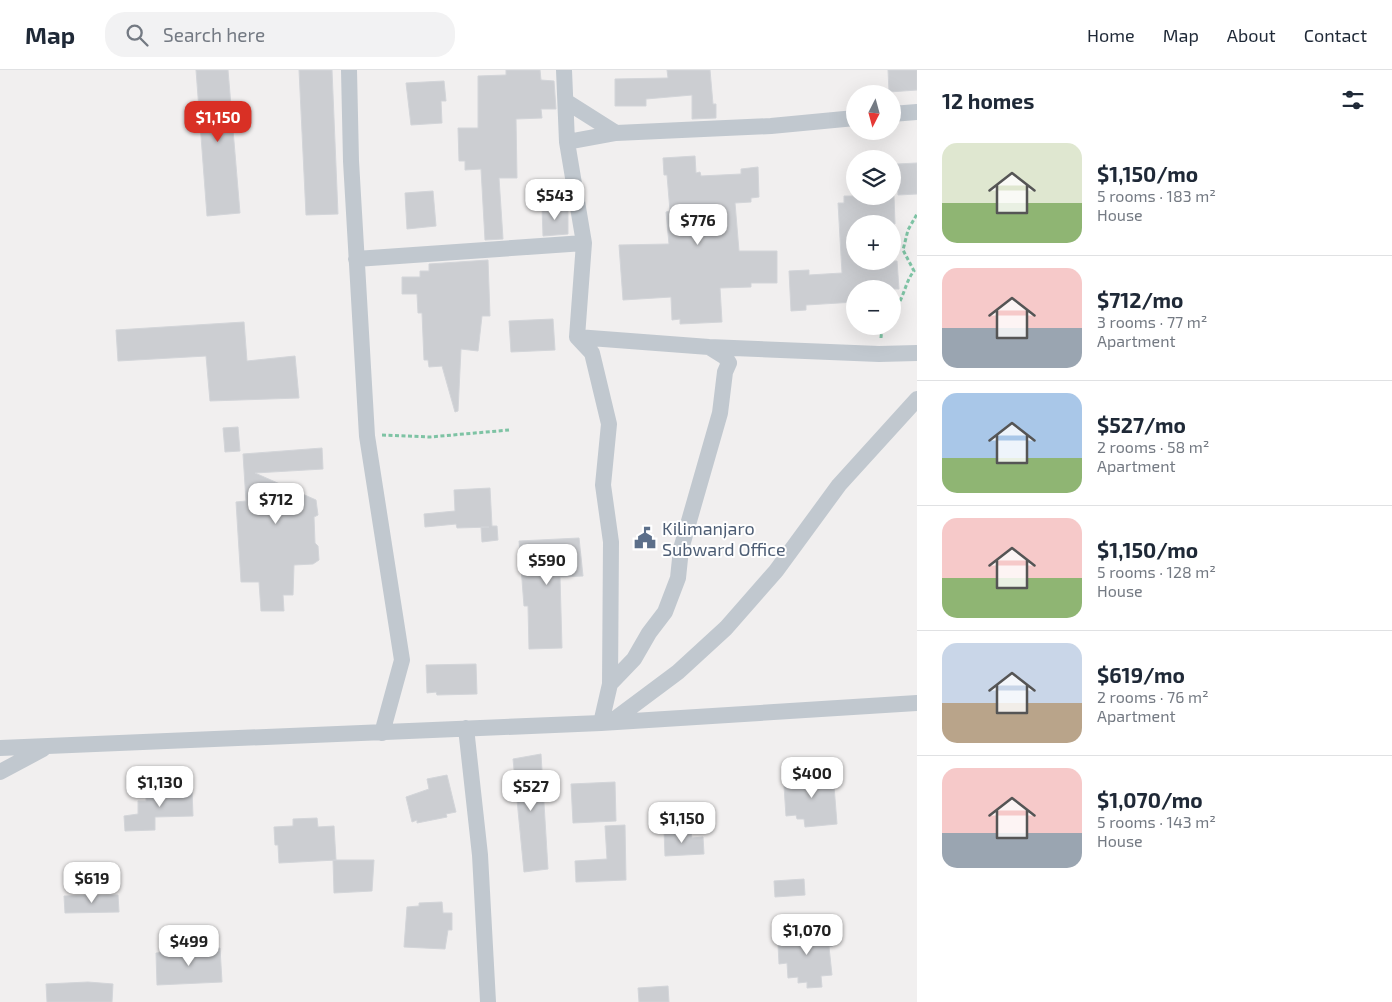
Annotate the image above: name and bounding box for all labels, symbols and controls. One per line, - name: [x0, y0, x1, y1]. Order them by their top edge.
- search box: [105, 12, 455, 57]
- text: Map: [25, 20, 75, 49]
- icon: search: [123, 21, 151, 49]
- text: Search here: [163, 23, 265, 46]
- text: Home: [1087, 24, 1135, 46]
- text: Map: [1163, 24, 1199, 46]
- text: About: [1227, 24, 1276, 46]
- text: Contact: [1304, 24, 1367, 46]
- north arrow: [846, 85, 901, 140]
- map controls: [846, 85, 901, 335]
- icon: filters: [1339, 86, 1367, 114]
- text: 12 homes: [942, 88, 1034, 113]
- pin: $1,150: [177, 100, 259, 143]
- text: $1,150: [195, 107, 241, 126]
- button: layers: [846, 150, 901, 205]
- text: $1,150/mo: [1097, 161, 1198, 186]
- icon: home: [982, 163, 1042, 223]
- pin: $543: [525, 178, 585, 221]
- text: $543: [536, 185, 574, 204]
- text: 5 rooms · 183 m²: [1097, 186, 1216, 205]
- pin: $776: [668, 204, 728, 246]
- text: House: [1097, 205, 1143, 224]
- text: $776: [680, 210, 716, 229]
- button: +: [846, 215, 901, 270]
- button: −: [846, 280, 901, 335]
- text: $712/mo: [1097, 287, 1183, 312]
- icon: home: [982, 288, 1042, 348]
- text: 3 rooms · 77 m²: [1097, 312, 1208, 331]
- text: Apartment: [1097, 331, 1176, 350]
- text: $527/mo: [1097, 412, 1186, 437]
- icon: home: [982, 413, 1042, 473]
- text: 2 rooms · 58 m²: [1097, 437, 1210, 456]
- text: Apartment: [1097, 456, 1176, 475]
- pin: $712: [246, 482, 306, 525]
- text: $712: [259, 489, 293, 508]
- place label: Kilimanjaro Subward Office: [662, 517, 786, 560]
- public building icon: Kilimanjaro Subward Office: [632, 525, 658, 551]
- text: $1,150/mo: [1097, 537, 1198, 562]
- icon: home: [982, 538, 1042, 598]
- pin: $590: [517, 544, 577, 586]
- text: $590: [528, 550, 566, 569]
- text: 5 rooms · 128 m²: [1097, 562, 1216, 581]
- text: House: [1097, 581, 1143, 600]
- text: $619/mo: [1097, 662, 1185, 687]
- icon: home: [982, 663, 1042, 723]
- text: 2 rooms · 76 m²: [1097, 687, 1209, 706]
- text: Apartment: [1097, 706, 1176, 725]
- pin: $400: [782, 756, 842, 799]
- text: $400: [792, 763, 832, 782]
- pin: $1,130: [119, 766, 201, 808]
- pin: $527: [501, 770, 561, 812]
- text: $1,130: [137, 772, 183, 791]
- text: $527: [513, 776, 549, 795]
- text: $1,070/mo: [1097, 787, 1203, 812]
- icon: home: [982, 788, 1042, 848]
- pin: $1,150: [641, 802, 723, 844]
- text: $1,150: [659, 808, 705, 827]
- text: 5 rooms · 143 m²: [1097, 812, 1216, 831]
- text: House: [1097, 831, 1143, 850]
- pin: $619: [62, 862, 122, 904]
- text: $619: [74, 868, 110, 887]
- pin: $1,070: [766, 914, 848, 956]
- text: $1,070: [783, 920, 831, 939]
- pin: $499: [159, 924, 219, 967]
- text: $499: [170, 931, 208, 950]

